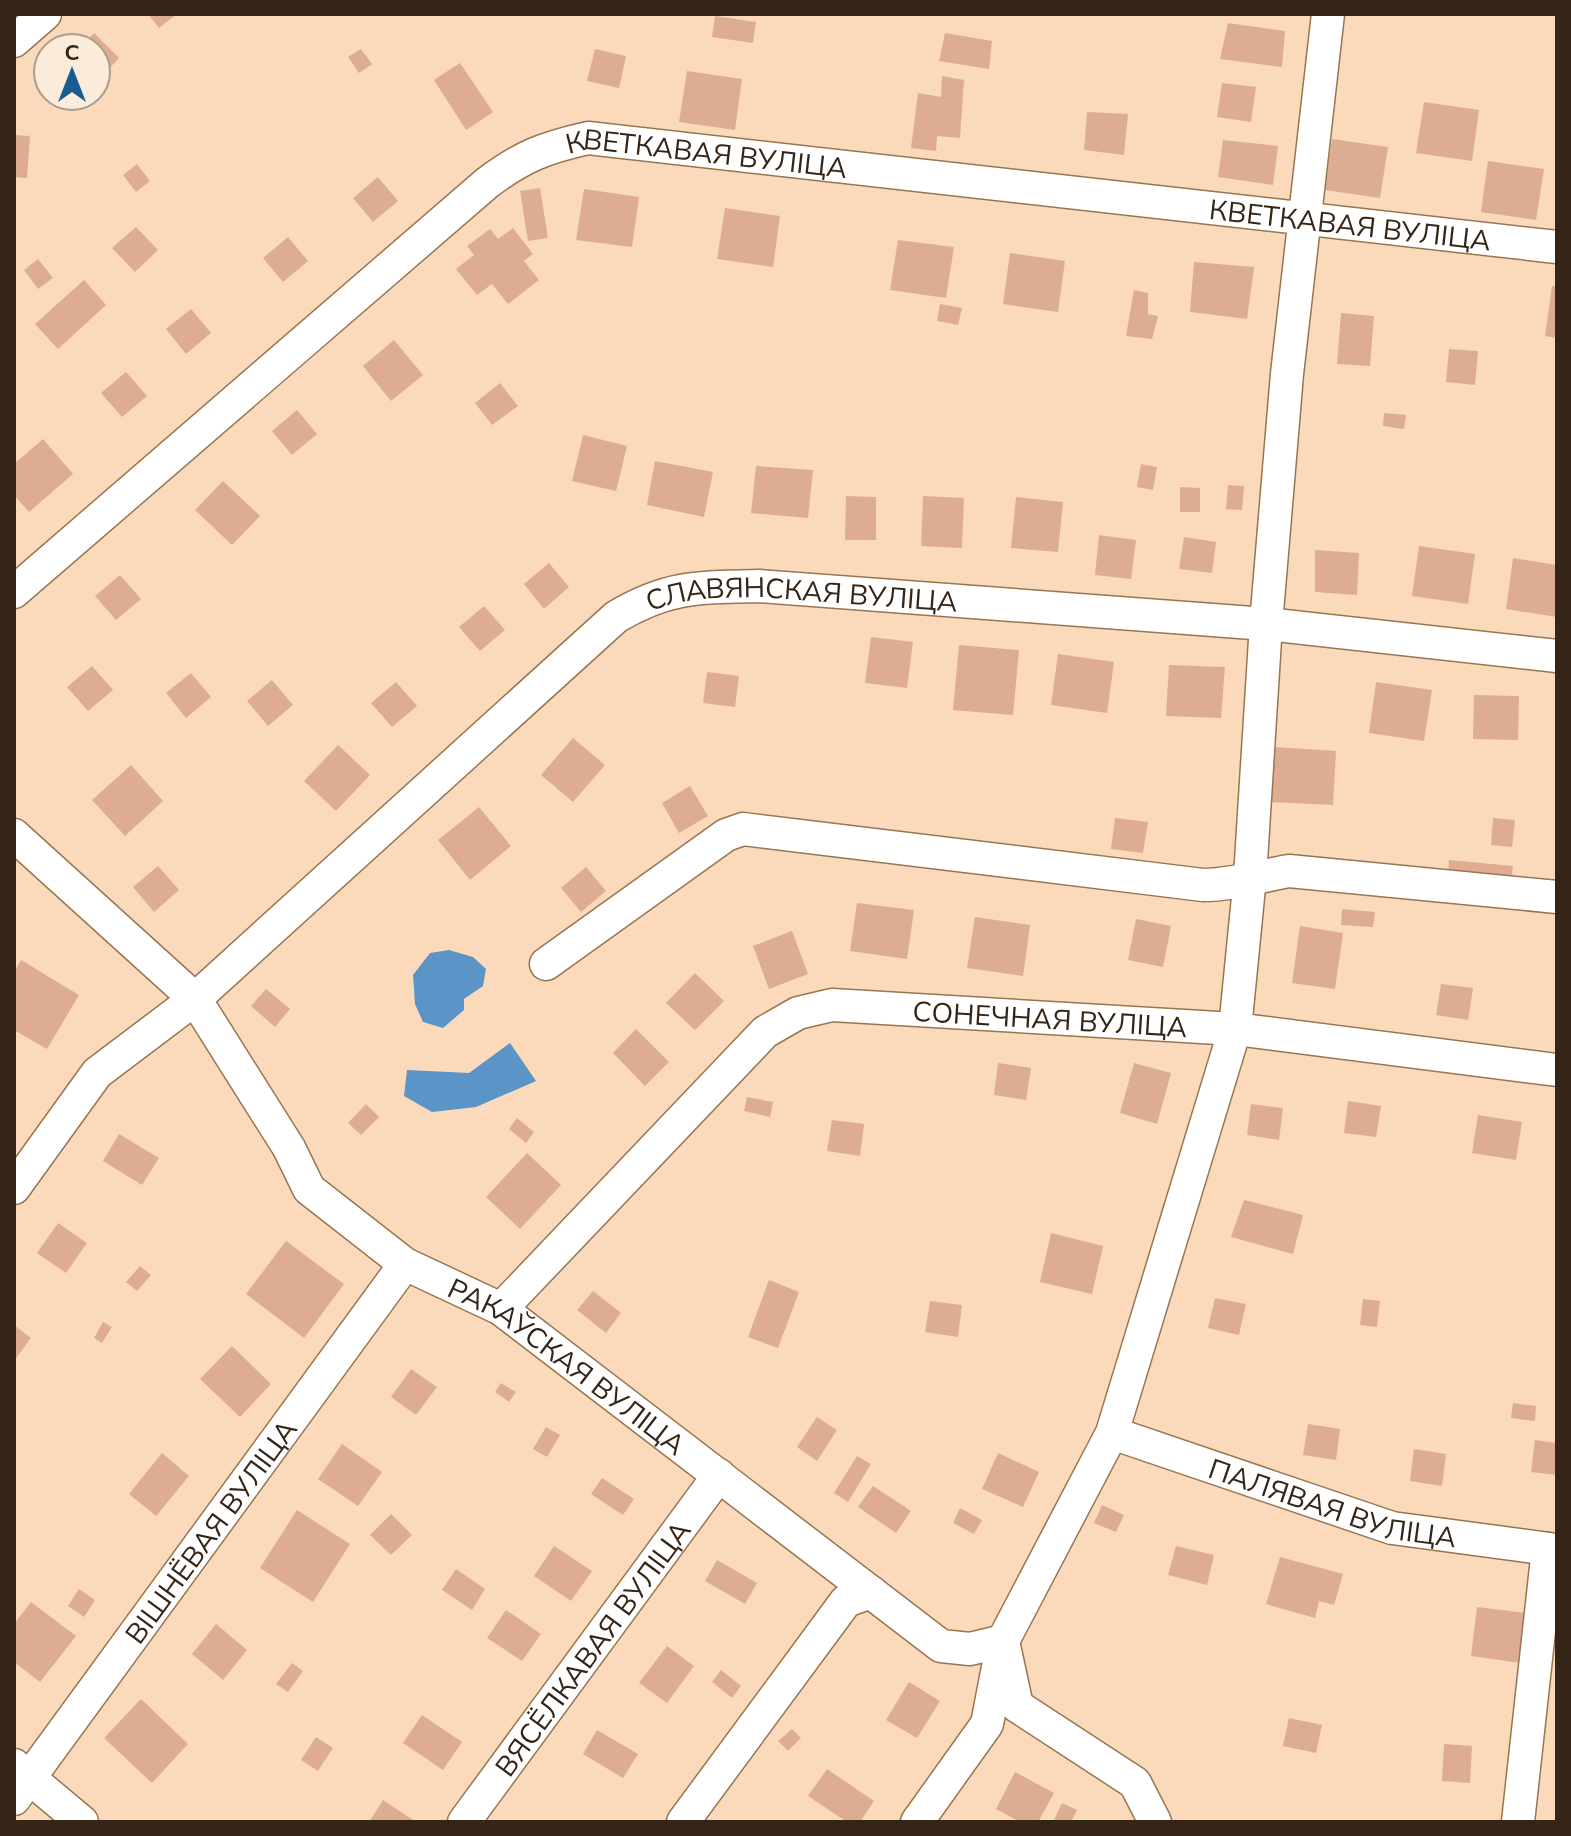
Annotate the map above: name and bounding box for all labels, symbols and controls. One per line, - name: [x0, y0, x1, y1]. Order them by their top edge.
- north arrow: [32, 32, 112, 112]
- text: С: [64, 38, 80, 66]
- street label: КВЕТКАВАЯ ВУЛІЦА: [562, 120, 849, 185]
- street label: КВЕТКАВАЯ ВУЛІЦА: [1207, 191, 1493, 257]
- street label: СЛАВЯНСКАЯ ВУЛІЦА: [640, 568, 959, 618]
- street label: СОНЕЧНАЯ ВУЛІЦА: [912, 992, 1189, 1044]
- street label: РАКАЎСКАЯ ВУЛІЦА: [443, 1269, 693, 1462]
- street label: ВІШНЁВАЯ ВУЛІЦА: [116, 1412, 304, 1650]
- street label: ПАЛЯВАЯ ВУЛІЦА: [1204, 1450, 1459, 1554]
- street label: ВЯСЁЛКАВАЯ ВУЛІЦА: [487, 1513, 698, 1782]

